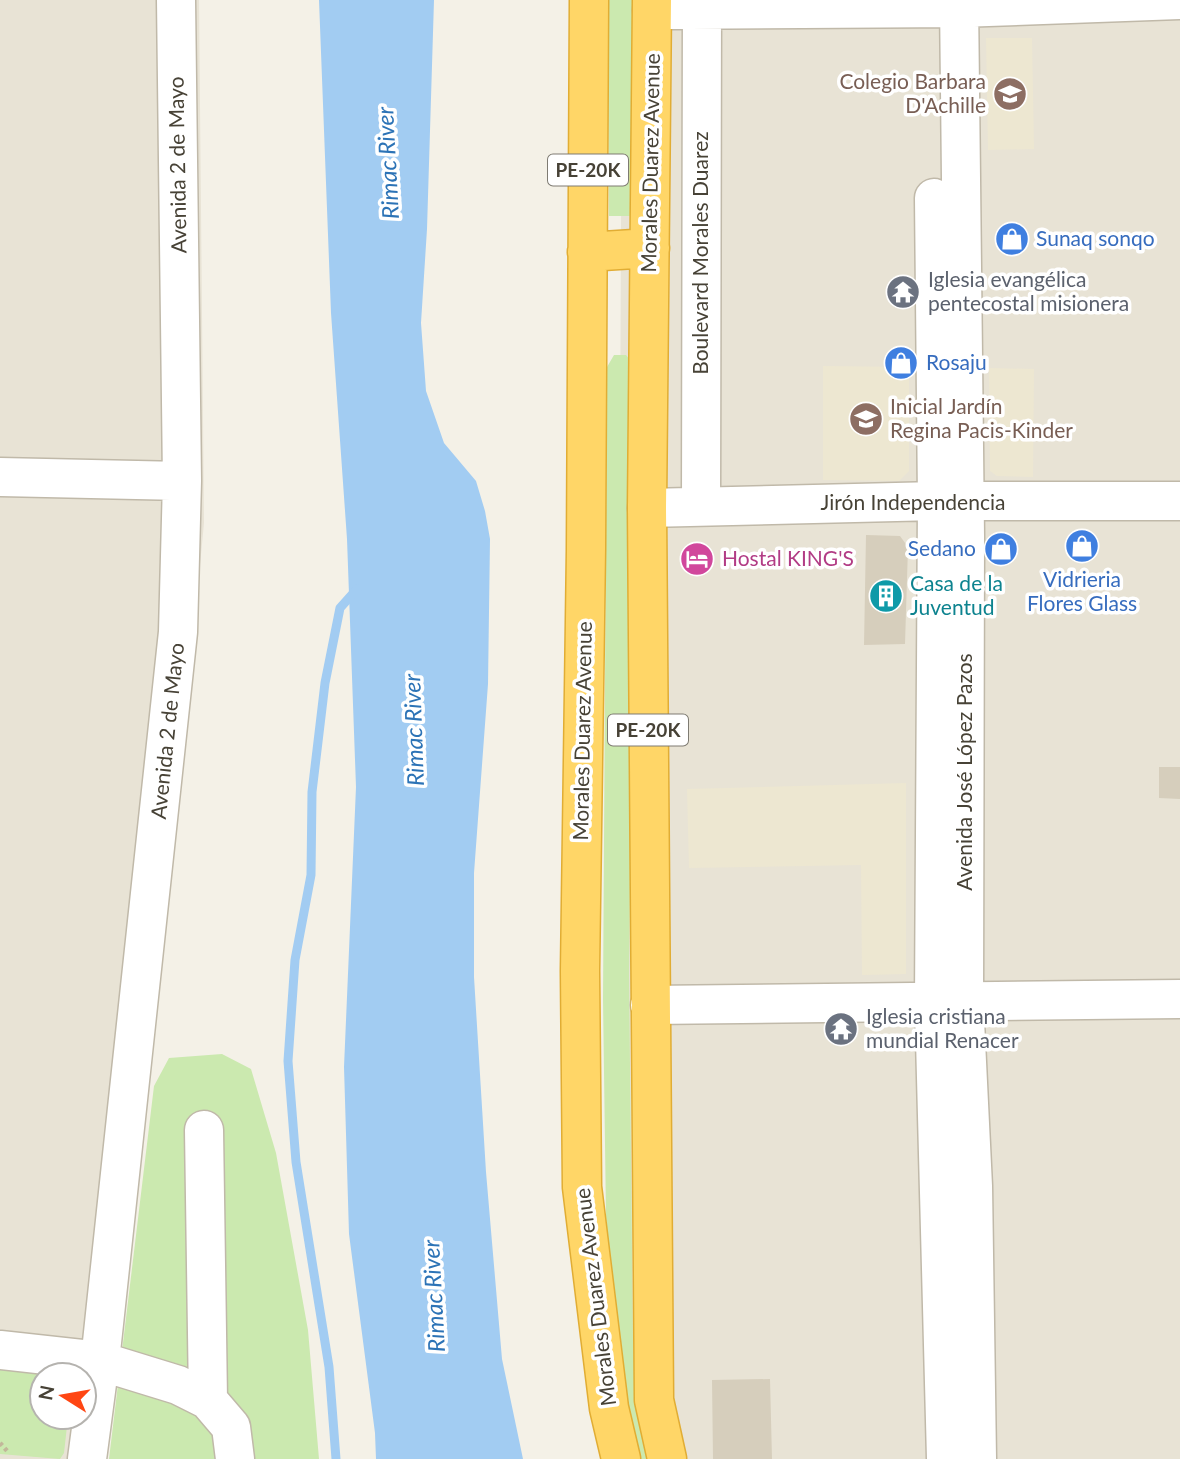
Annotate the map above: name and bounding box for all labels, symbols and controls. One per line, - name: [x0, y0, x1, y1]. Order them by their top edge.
- street label: Morales Duarez Avenue: [635, 53, 664, 273]
- place label: Colegio Barbara D'Achille: [839, 68, 986, 117]
- school or university icon: Colegio Barbara D'Achille: [991, 75, 1029, 113]
- street label: Avenida 2 de Mayo: [162, 76, 191, 254]
- water label: Rimac River: [370, 105, 404, 220]
- street label: Boulevard Morales Duarez: [687, 131, 712, 375]
- road number: PE-20K: [548, 154, 628, 186]
- shop icon: Sunaq sonqo: [993, 220, 1031, 258]
- place label: Sunaq sonqo: [1036, 225, 1155, 250]
- place label: Iglesia evangélica pentecostal misionera: [928, 266, 1129, 315]
- temple icon: Iglesia evangélica pentecostal misionera: [884, 273, 922, 311]
- shop icon: Rosaju: [882, 344, 920, 382]
- place label: Rosaju: [926, 349, 987, 374]
- place label: Inicial Jardín Regina Pacis-Kinder: [890, 393, 1073, 442]
- school or university icon: Inicial Jardín Regina Pacis-Kinder: [847, 400, 885, 438]
- street label: Jirón Independencia: [821, 489, 1005, 514]
- shop icon: Vidrieria Flores Glass: [1063, 527, 1101, 565]
- shop icon: Sedano: [982, 530, 1020, 568]
- place label: Sedano: [908, 535, 976, 560]
- hotel icon: Hostal KING'S: [678, 540, 716, 578]
- place label: Hostal KING'S: [722, 545, 854, 570]
- place label: Vidrieria Flores Glass: [1027, 566, 1137, 615]
- place label: Casa de la Juventud: [910, 570, 1003, 619]
- building icon: Casa de la Juventud: [867, 577, 905, 615]
- street label: Morales Duarez Avenue: [567, 621, 596, 841]
- street label: Avenida 2 de Mayo: [145, 641, 188, 820]
- street label: Avenida José López Pazos: [951, 653, 976, 891]
- water label: Rimac River: [397, 672, 429, 787]
- road number: PE-20K: [608, 715, 688, 746]
- place label: Iglesia cristiana mundial Renacer: [866, 1003, 1019, 1052]
- temple icon: Iglesia cristiana mundial Renacer: [822, 1010, 860, 1048]
- street label: Morales Duarez Avenue: [569, 1187, 620, 1408]
- water label: Rimac River: [416, 1238, 450, 1353]
- north arrow: [28, 1361, 98, 1431]
- text: N: [33, 1383, 59, 1402]

